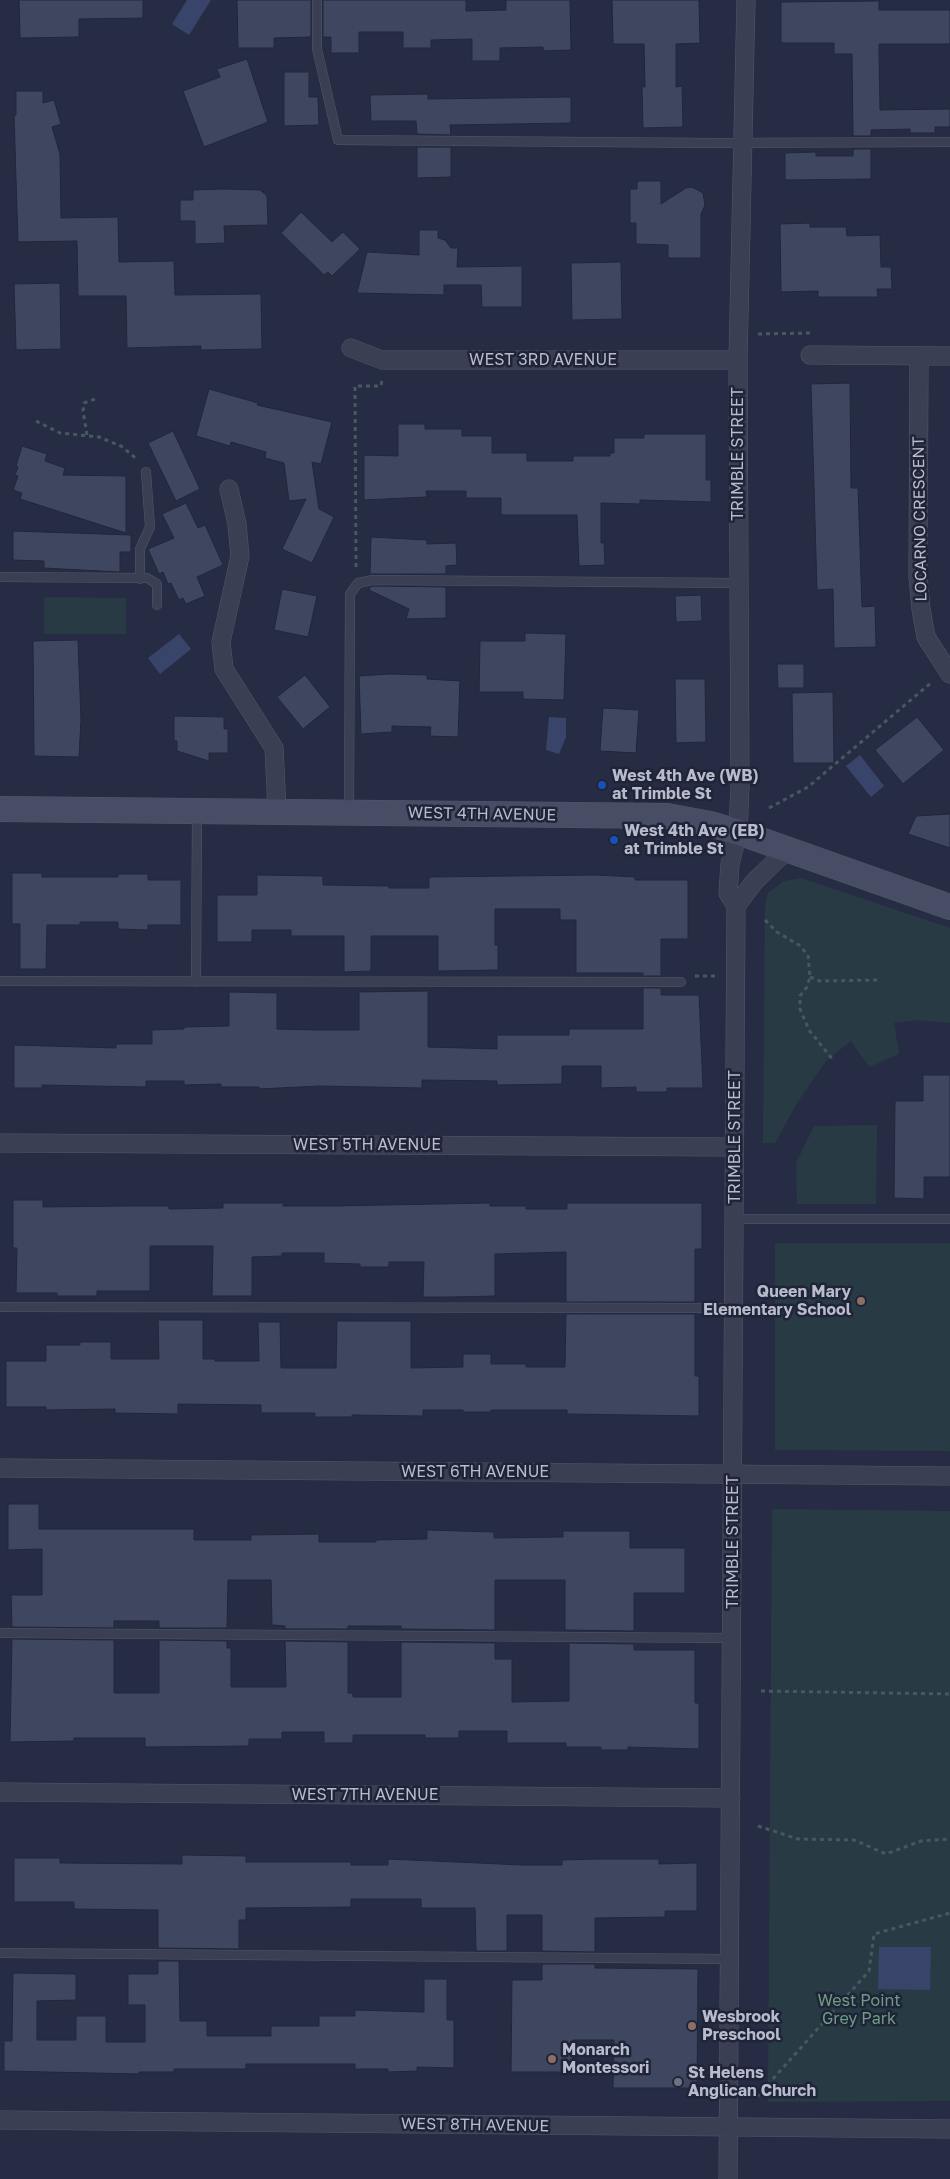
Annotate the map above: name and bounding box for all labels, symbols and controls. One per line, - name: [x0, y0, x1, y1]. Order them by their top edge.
- street label: WEST 3RD AVENUE: [469, 350, 617, 370]
- street label: TRIMBLE STREET: [728, 387, 748, 521]
- street label: LOCARNO CRESCENT: [909, 436, 931, 602]
- place label: West 4th Ave (WB) at Trimble St: [612, 766, 759, 804]
- marker: West 4th Ave (WB) at Trimble St: [596, 779, 608, 791]
- street label: WEST 4TH AVENUE: [408, 803, 556, 825]
- place label: West 4th Ave (EB) at Trimble St: [624, 821, 765, 859]
- marker: West 4th Ave (EB) at Trimble St: [608, 834, 620, 846]
- street label: TRIMBLE STREET: [725, 1070, 745, 1204]
- street label: WEST 5TH AVENUE: [293, 1135, 441, 1155]
- place label: Queen Mary Elementary School: [703, 1282, 851, 1320]
- marker: Queen Mary Elementary School: [855, 1295, 867, 1307]
- street label: WEST 6TH AVENUE: [401, 1462, 549, 1482]
- street label: TRIMBLE STREET: [723, 1475, 743, 1609]
- street label: WEST 7TH AVENUE: [291, 1785, 439, 1805]
- park label: West Point Grey Park: [817, 1991, 901, 2029]
- place label: Wesbrook Preschool: [702, 2007, 781, 2045]
- marker: Wesbrook Preschool: [686, 2020, 698, 2032]
- place label: Monarch Montessori: [562, 2040, 650, 2078]
- marker: Monarch Montessori: [546, 2053, 558, 2065]
- place label: St Helens Anglican Church: [688, 2063, 816, 2101]
- marker: St Helens Anglican Church: [672, 2076, 684, 2088]
- street label: WEST 8TH AVENUE: [401, 2114, 549, 2136]

